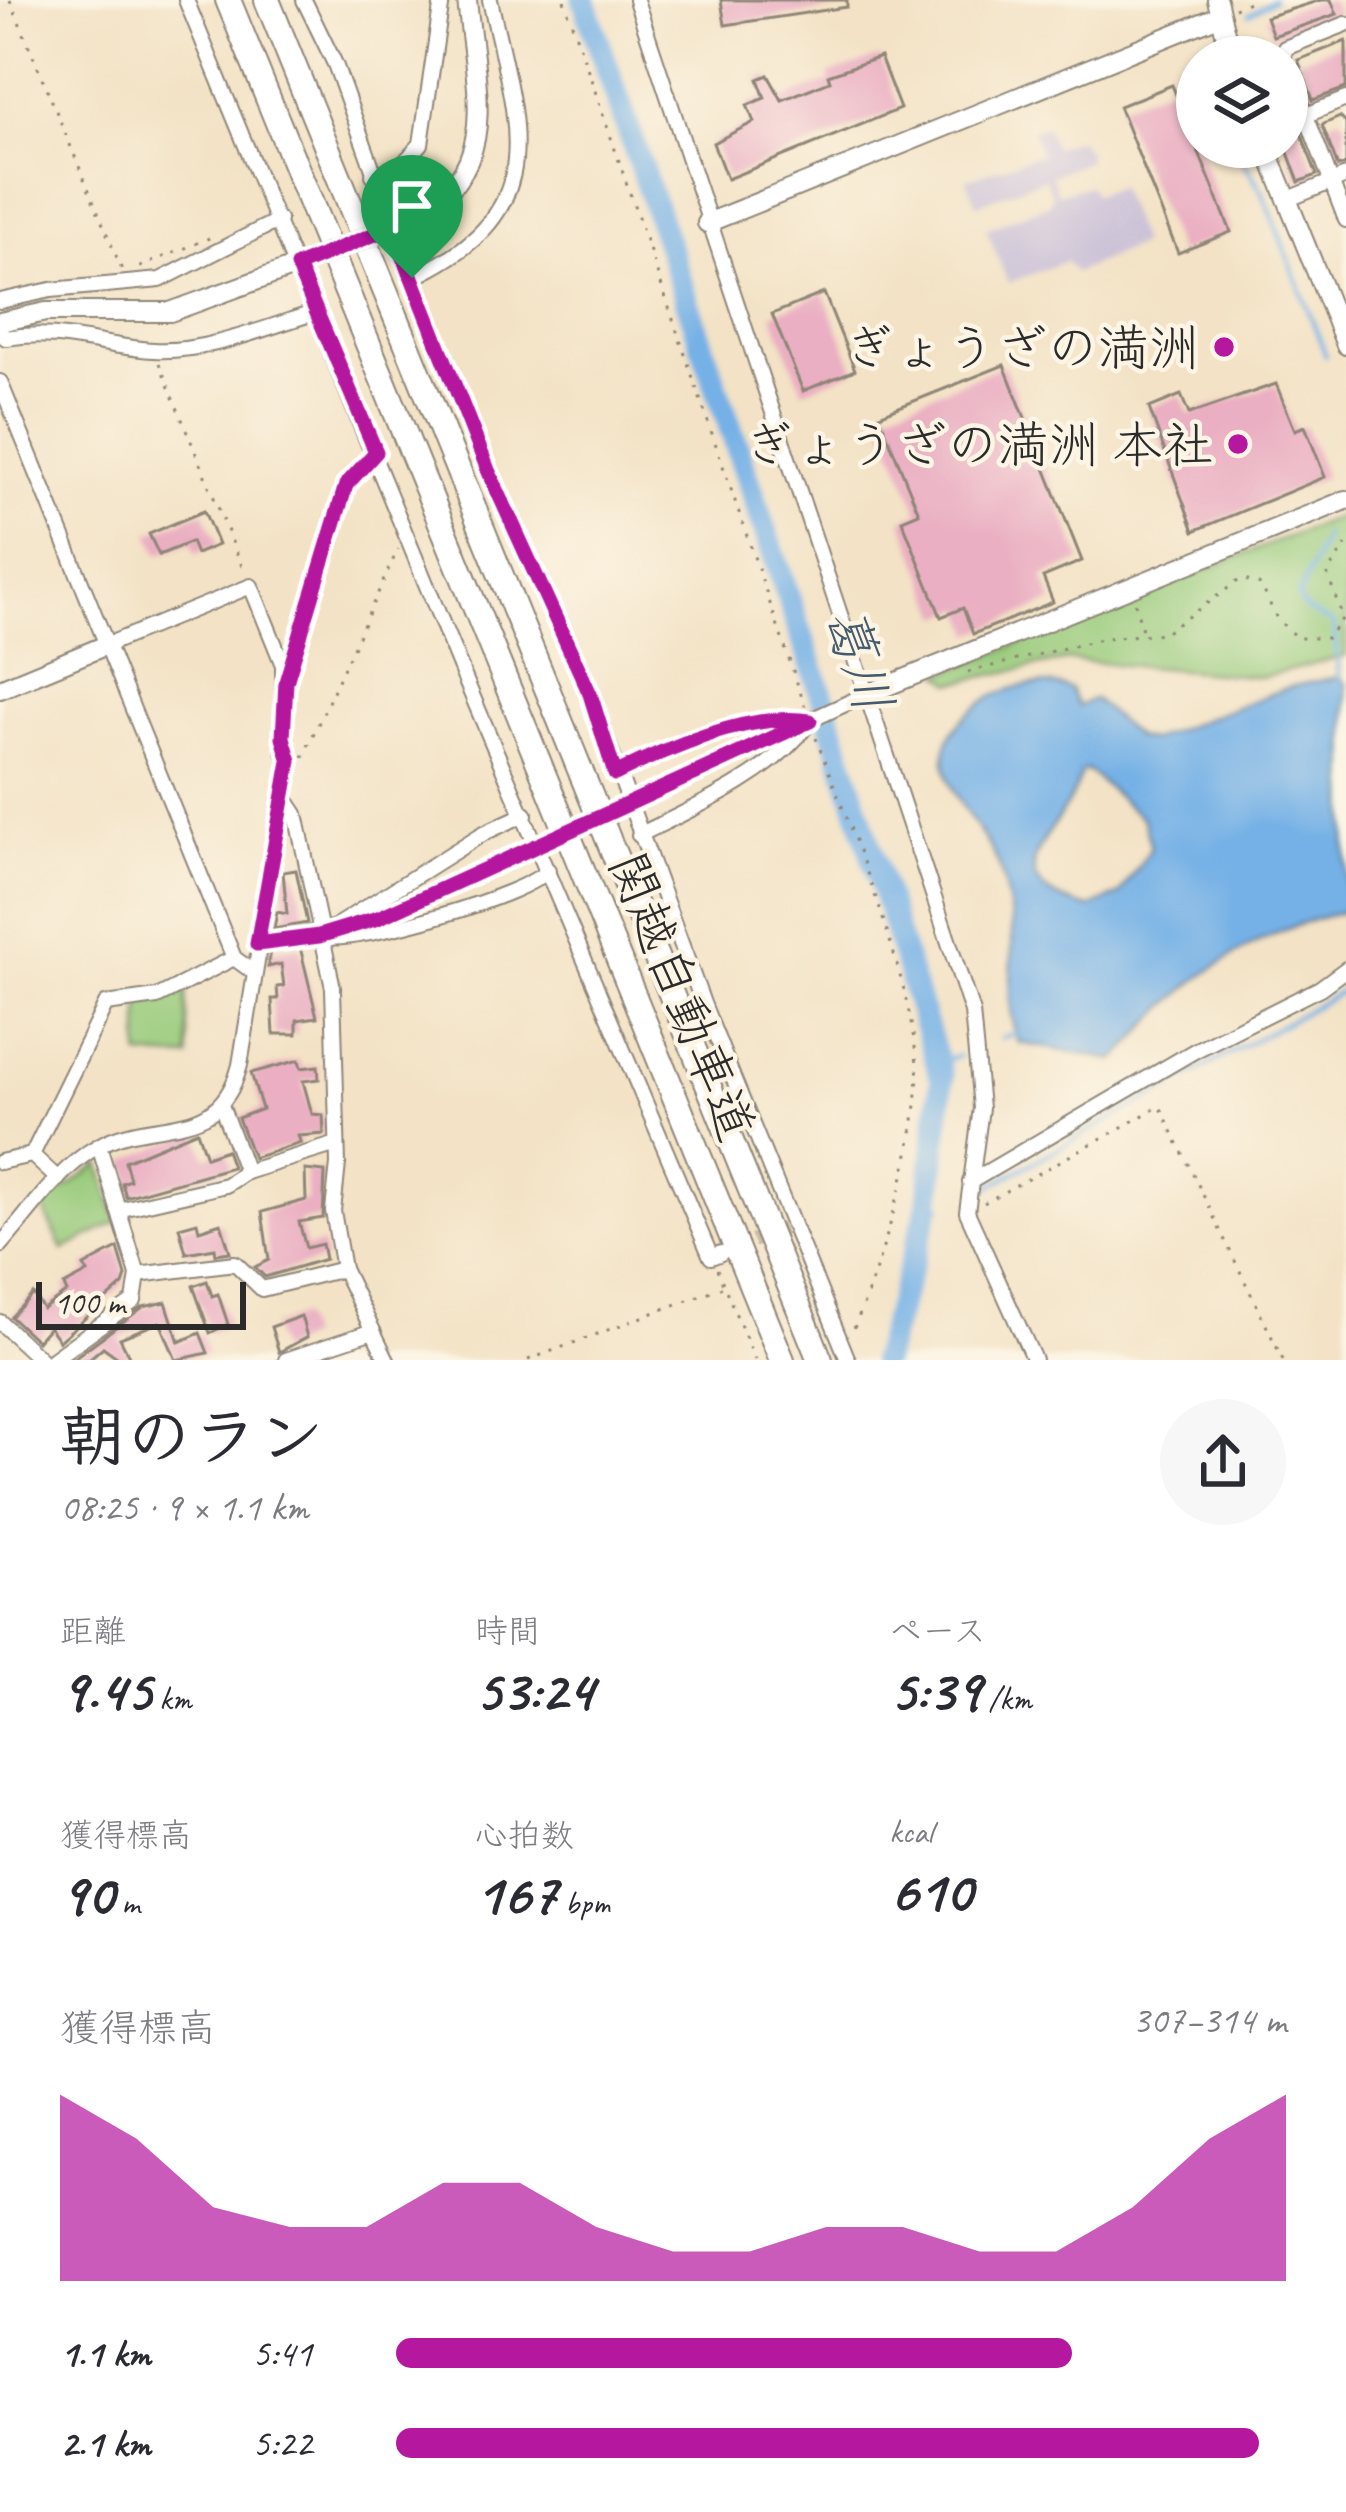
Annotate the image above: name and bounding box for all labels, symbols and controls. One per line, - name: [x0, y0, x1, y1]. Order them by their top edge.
- map controls: [1176, 36, 1308, 168]
- button: layers: [1176, 36, 1308, 168]
- pin: [361, 155, 463, 278]
- icon: arrive: [379, 173, 445, 239]
- place label: ぎょうざの満洲: [843, 316, 1200, 380]
- marker: ぎょうざの満洲: [1211, 334, 1237, 360]
- place label: ぎょうざの満洲 本社: [743, 413, 1214, 477]
- marker: ぎょうざの満洲 本社: [1225, 431, 1251, 457]
- water label: 葛川: [810, 597, 908, 721]
- street label: 関越自動車道: [595, 843, 769, 1150]
- scale bar: [36, 1276, 246, 1329]
- text: 100 m: [54, 1282, 125, 1324]
- text: 朝のラン: [60, 1396, 324, 1479]
- button: share: [1160, 1399, 1286, 1525]
- text: 08:25 · 9 × 1.1 km: [60, 1483, 308, 1532]
- text: 距離: [60, 1610, 126, 1652]
- text: 時間: [475, 1610, 541, 1652]
- text: ペース: [889, 1610, 986, 1652]
- text: 9.45: [60, 1652, 151, 1728]
- text: 53:24: [475, 1652, 594, 1728]
- text: 5:39: [889, 1652, 981, 1728]
- text: km: [151, 1678, 191, 1720]
- text: /km: [981, 1678, 1032, 1720]
- text: kcal: [889, 1811, 933, 1853]
- text: 獲得標高: [60, 1814, 192, 1856]
- text: 心拍数: [475, 1814, 574, 1856]
- text: 610: [889, 1853, 972, 1929]
- text: 90: [60, 1856, 113, 1932]
- text: 167: [475, 1856, 557, 1932]
- text: m: [113, 1882, 140, 1924]
- text: bpm: [557, 1882, 610, 1924]
- text: 307–314 m: [1132, 1996, 1286, 2045]
- text: 獲得標高: [60, 2004, 216, 2053]
- text: 1.1 km: [60, 2329, 151, 2378]
- text: 5:41: [252, 2329, 312, 2378]
- text: 2.1 km: [60, 2419, 151, 2468]
- text: 5:22: [252, 2419, 312, 2468]

